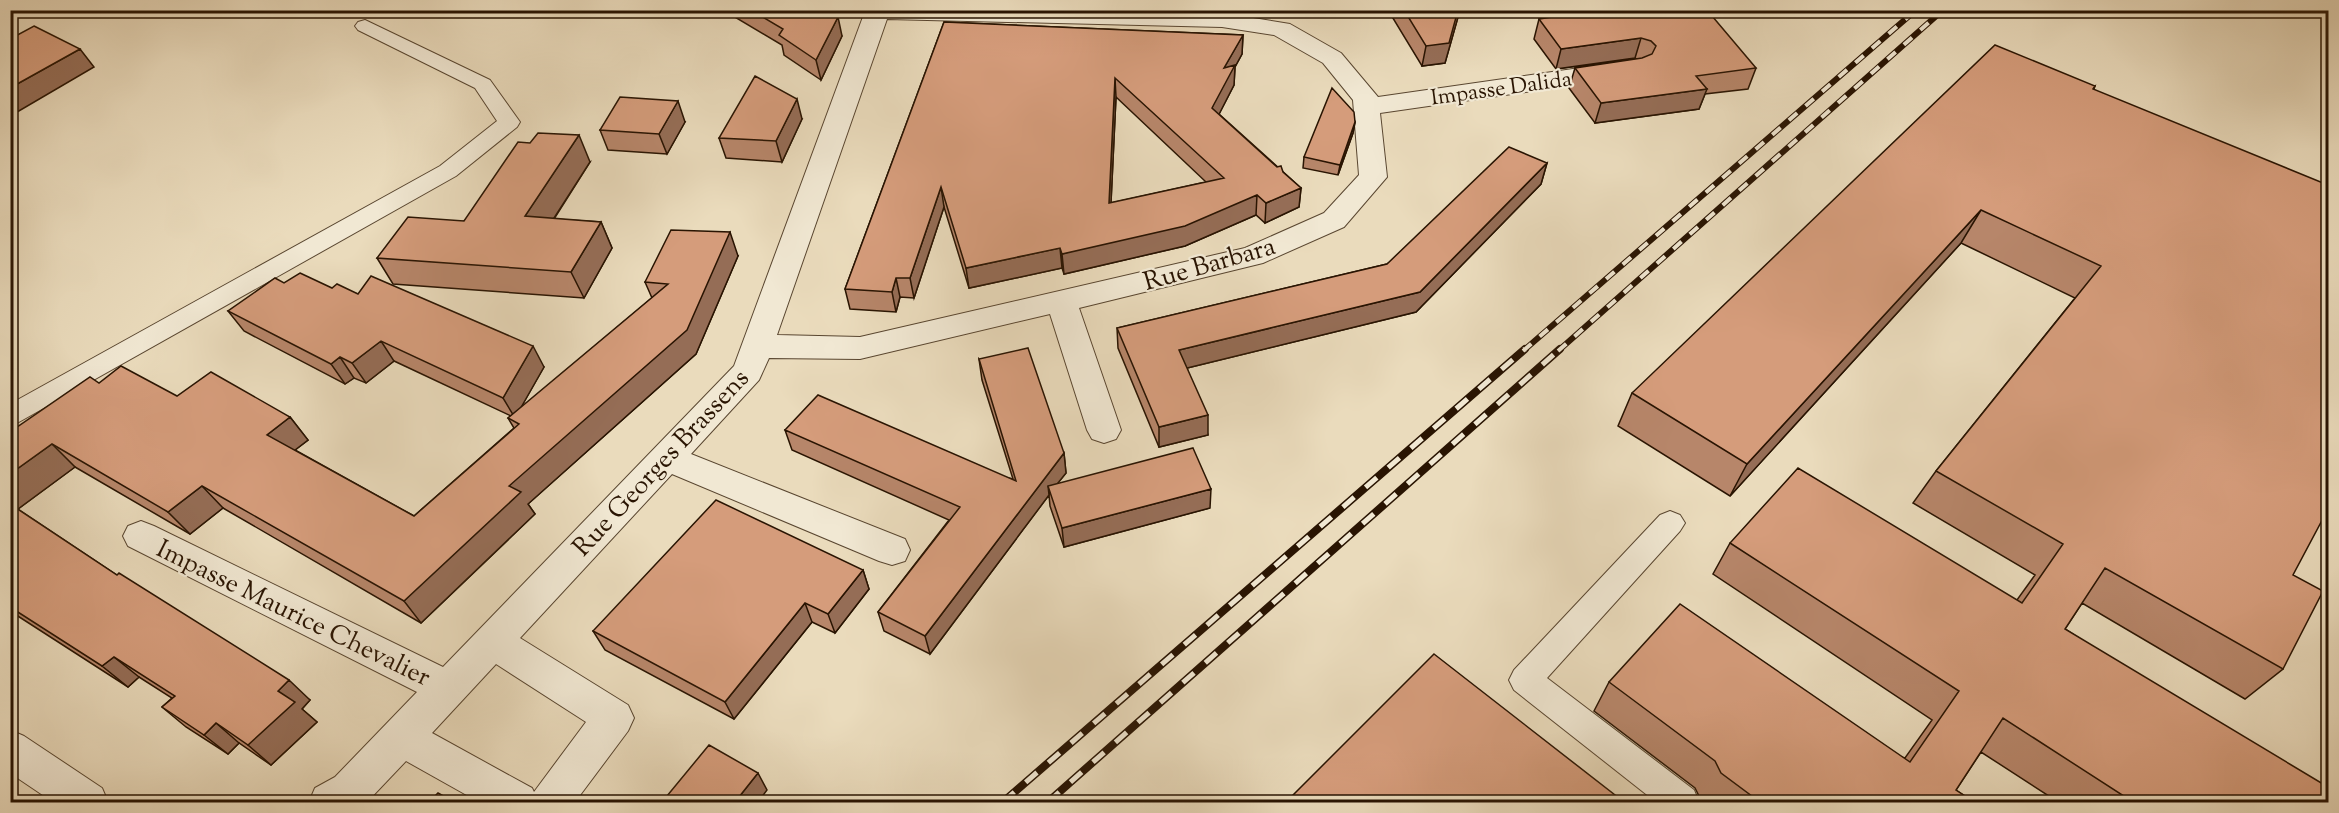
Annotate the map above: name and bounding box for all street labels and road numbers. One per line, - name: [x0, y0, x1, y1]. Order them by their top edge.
- street label: Impasse Dalida: [1429, 64, 1574, 116]
- street label: Rue Barbara: [1139, 229, 1280, 302]
- street label: Rue Georges Brassens: [565, 362, 759, 566]
- street label: Impasse Maurice Chevalier: [150, 532, 436, 697]

